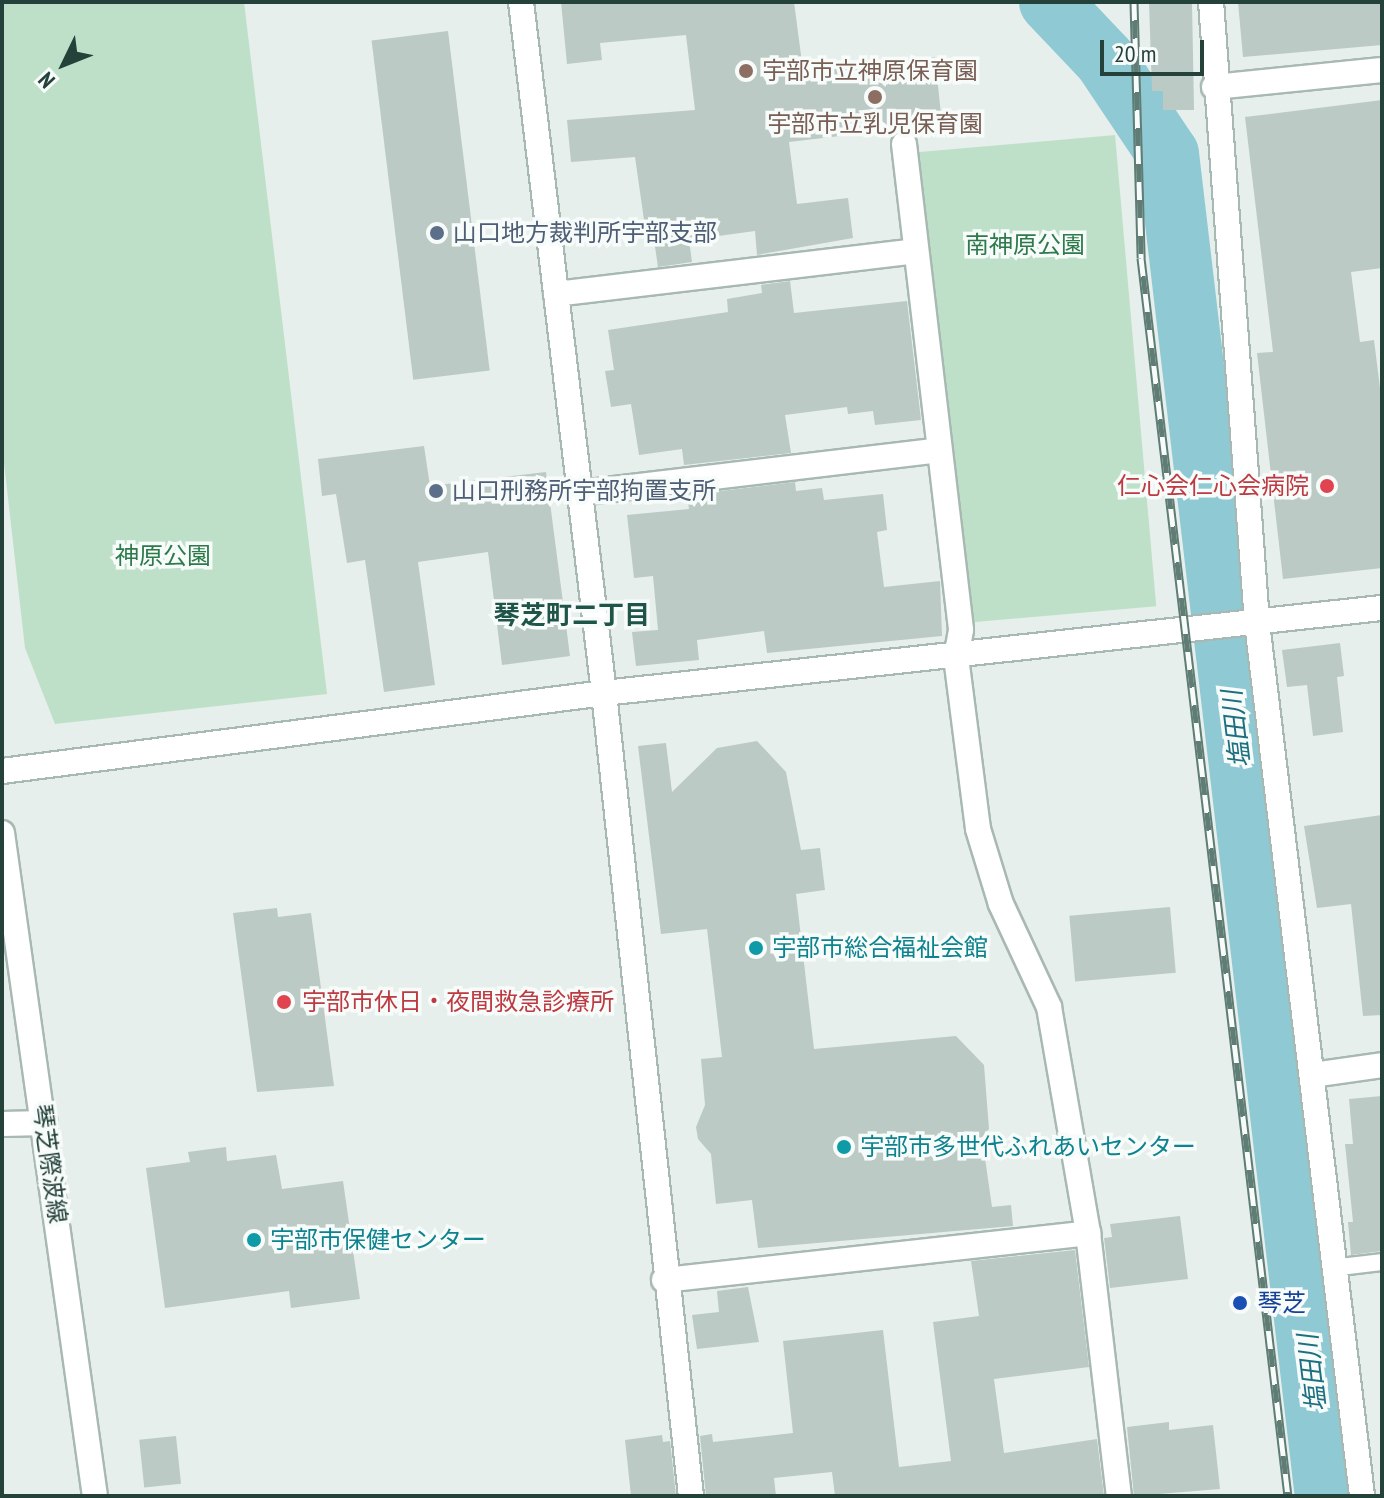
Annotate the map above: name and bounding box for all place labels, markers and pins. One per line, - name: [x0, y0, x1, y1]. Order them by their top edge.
- place label: 宇部市立神原保育園: [762, 57, 978, 85]
- marker: 宇部市立神原保育園: [737, 62, 755, 80]
- marker: 宇部市立乳児保育園: [866, 88, 884, 106]
- place label: 宇部市立乳児保育園: [767, 110, 983, 138]
- place label: 山口地方裁判所宇部支部: [453, 219, 717, 247]
- marker: 山口地方裁判所宇部支部: [428, 224, 446, 242]
- place label: 仁心会仁心会病院: [1117, 472, 1309, 500]
- marker: 仁心会仁心会病院: [1316, 475, 1338, 497]
- place label: 山口刑務所宇部拘置支所: [452, 477, 716, 505]
- marker: 山口刑務所宇部拘置支所: [427, 482, 445, 500]
- place label: 宇部市総合福祉会館: [772, 934, 988, 962]
- marker: 宇部市総合福祉会館: [747, 939, 765, 957]
- place label: 宇部市休日・夜間救急診療所: [302, 988, 614, 1016]
- marker: 宇部市休日・夜間救急診療所: [273, 991, 295, 1013]
- place label: 宇部市多世代ふれあいセンター: [860, 1133, 1196, 1161]
- marker: 宇部市多世代ふれあいセンター: [835, 1138, 853, 1156]
- place label: 宇部市保健センター: [270, 1226, 486, 1254]
- marker: 宇部市保健センター: [245, 1231, 263, 1249]
- place label: 琴芝: [1258, 1289, 1306, 1317]
- marker: 琴芝: [1229, 1292, 1251, 1314]

